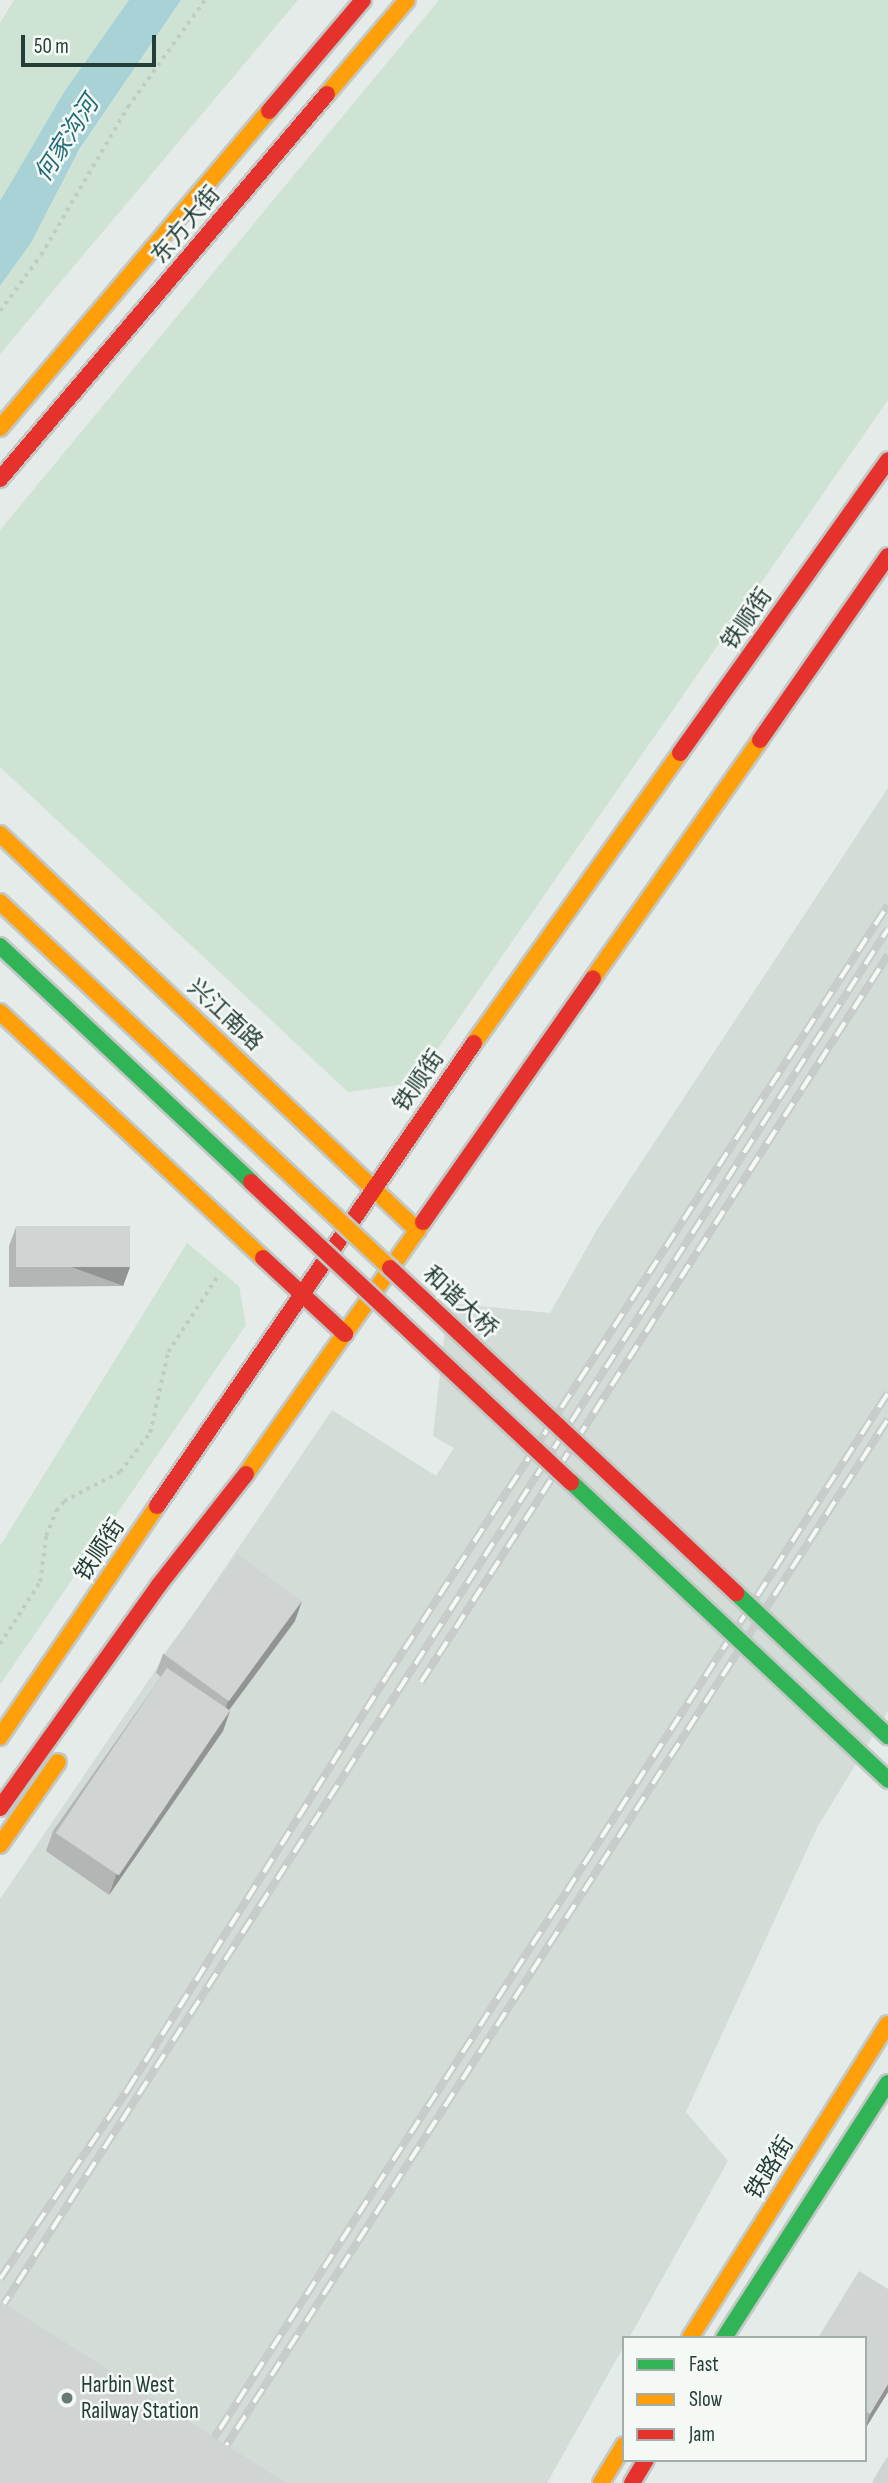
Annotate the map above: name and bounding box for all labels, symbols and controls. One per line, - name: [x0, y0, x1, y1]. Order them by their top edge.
- scale bar: [24, 21, 159, 65]
- text: 50 m: [34, 34, 69, 59]
- water label: 何家沟河: [29, 91, 105, 187]
- street label: 东方大街: [146, 181, 226, 269]
- street label: 铁顺街: [716, 583, 778, 655]
- street label: 兴江南路: [182, 974, 268, 1056]
- street label: 铁顺街: [388, 1045, 450, 1117]
- street label: 和谐大桥: [417, 1261, 503, 1343]
- street label: 铁顺街: [69, 1514, 131, 1586]
- street label: 铁路街: [740, 2131, 800, 2205]
- legend: [622, 2336, 867, 2462]
- text: Fast: [689, 2352, 719, 2377]
- place label: Harbin West Railway Station: [81, 2371, 199, 2425]
- text: Slow: [689, 2387, 722, 2412]
- marker: Harbin West Railway Station: [59, 2390, 75, 2406]
- text: Jam: [689, 2422, 715, 2447]

